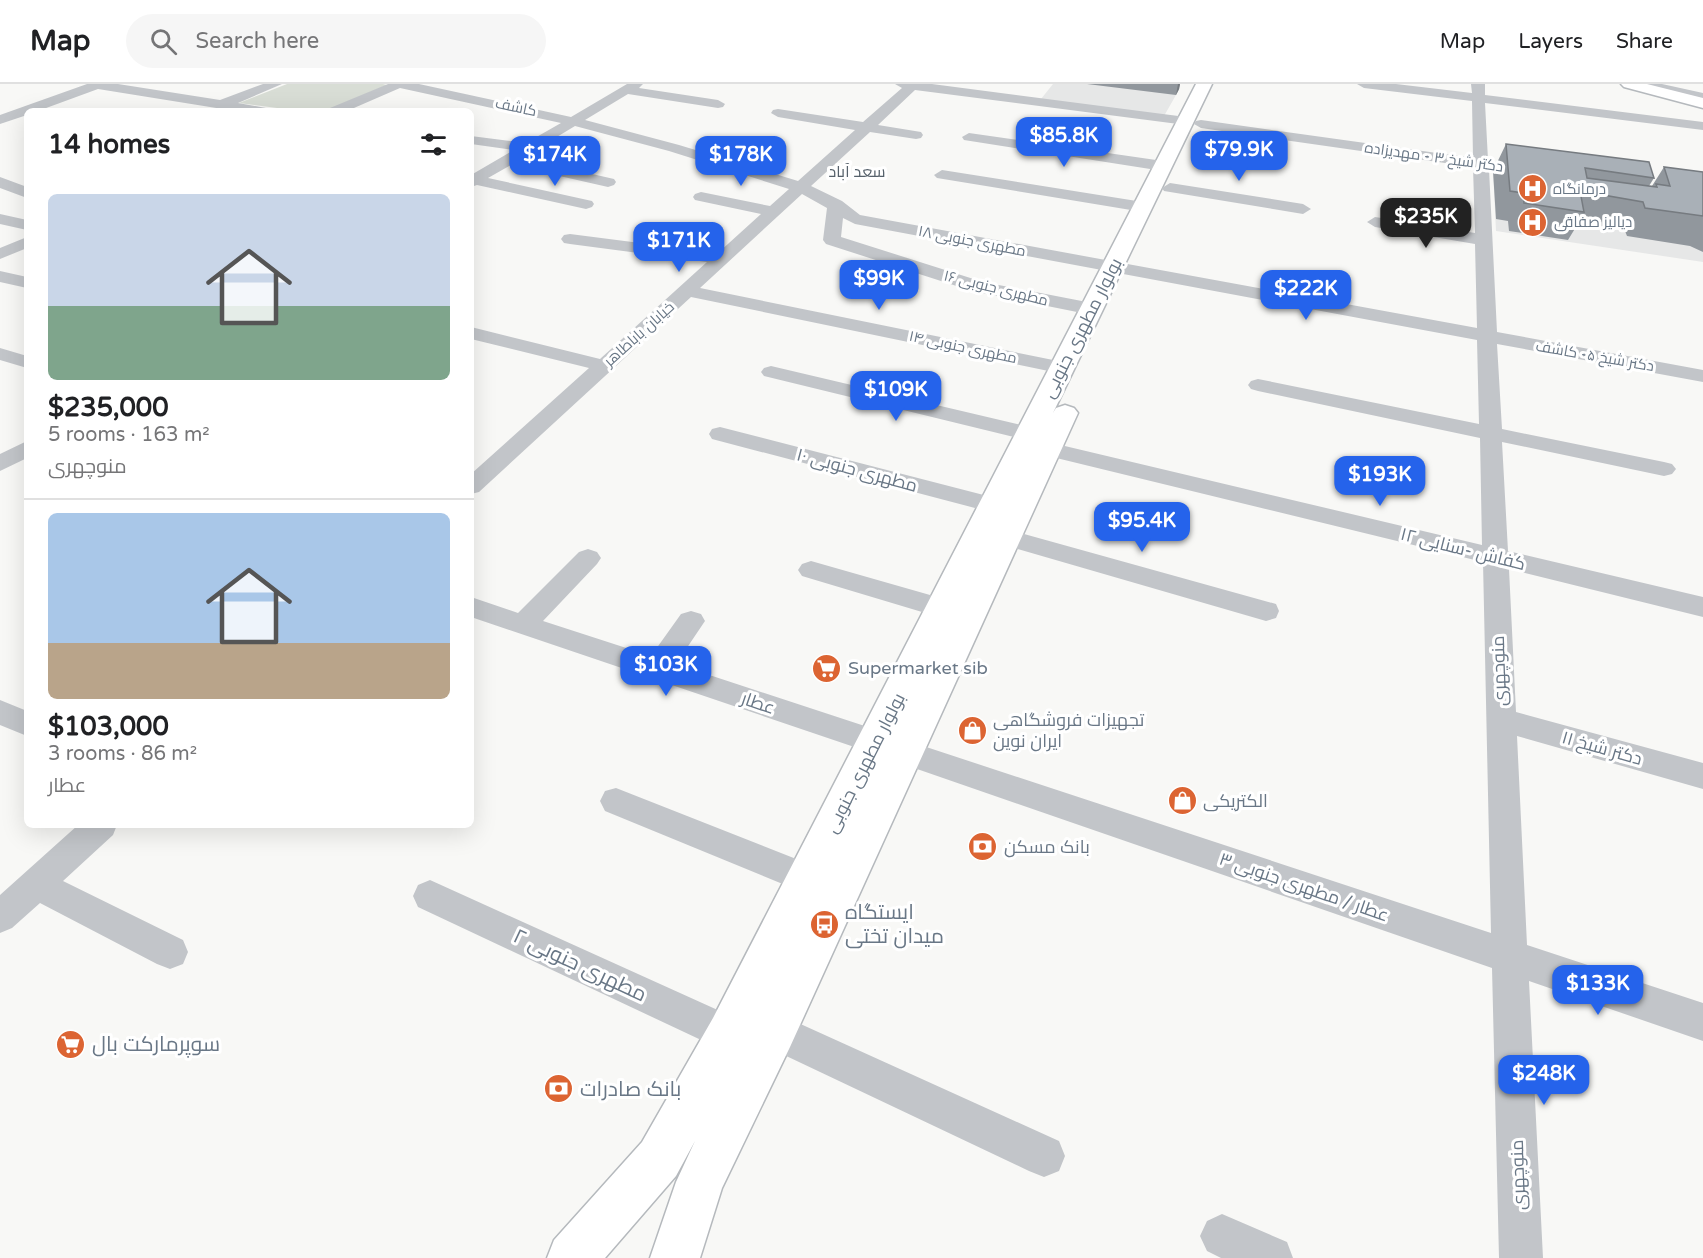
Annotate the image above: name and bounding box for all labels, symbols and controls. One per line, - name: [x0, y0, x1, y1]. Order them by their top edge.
- search box: [126, 14, 546, 68]
- text: Map: [30, 24, 90, 58]
- icon: search: [147, 25, 180, 58]
- text: Search here: [195, 28, 319, 54]
- text: Map: [1440, 29, 1485, 54]
- text: Layers: [1518, 29, 1583, 54]
- text: Share: [1616, 29, 1673, 54]
- street label: کاشف: [494, 94, 538, 120]
- pin: $85.8K: [1015, 117, 1113, 168]
- text: $85.8K: [1030, 124, 1098, 148]
- icon: filters: [417, 128, 450, 161]
- text: 14 homes: [48, 129, 170, 160]
- pin: $79.9K: [1190, 131, 1288, 182]
- pin: $174K: [513, 136, 597, 187]
- pin: $178K: [699, 136, 783, 187]
- text: $79.9K: [1205, 138, 1273, 162]
- street label: دکتر شیخ ۳ - مهدیزاده: [1363, 138, 1504, 178]
- text: $174K: [523, 143, 587, 167]
- text: $178K: [709, 143, 773, 167]
- district label: سعد آباد: [828, 162, 886, 182]
- hospital icon: درمانگاه: [1516, 173, 1548, 205]
- place label: درمانگاه: [1553, 180, 1606, 198]
- pin: $235K: [1384, 198, 1468, 249]
- text: $235K: [1394, 205, 1458, 229]
- hospital icon: دیالیز صفاقی: [1517, 206, 1549, 238]
- place label: دیالیز صفاقی: [1554, 213, 1632, 232]
- pin: $171K: [637, 222, 721, 273]
- street label: مطهری جنوبی ۱۸: [917, 222, 1027, 261]
- text: $171K: [647, 229, 711, 253]
- icon: home: [195, 233, 303, 341]
- street label: بولوار مطهری جنوبی: [1037, 254, 1127, 402]
- pin: $99K: [843, 260, 915, 311]
- street label: مطهری جنوبی ۱۶: [942, 266, 1050, 311]
- text: $99K: [854, 267, 904, 291]
- pin: $222K: [1264, 270, 1348, 321]
- text: $222K: [1274, 277, 1338, 301]
- street label: خیابان باباطاهر: [599, 298, 679, 372]
- street label: مطهری جنوبی ۱۴: [907, 327, 1019, 368]
- street label: دکتر شیخ ۵- کاشف: [1534, 337, 1656, 377]
- pin: $109K: [854, 371, 938, 422]
- text: $109K: [864, 378, 928, 402]
- text: $235,000: [48, 392, 168, 423]
- text: 5 rooms · 163 m²: [48, 423, 210, 447]
- street label: مطهری جنوبی ۱۰: [794, 443, 920, 497]
- text: منوچهری: [48, 455, 127, 479]
- pin: $193K: [1338, 456, 1422, 507]
- text: $193K: [1348, 463, 1412, 487]
- pin: $95.4K: [1093, 502, 1191, 553]
- text: $95.4K: [1108, 509, 1176, 533]
- street label: کفاش -سنایی ۱۲: [1398, 523, 1528, 575]
- icon: home: [195, 552, 303, 660]
- street label: منوچهری: [1487, 635, 1512, 707]
- pin: $103K: [624, 646, 708, 697]
- supermarket icon: Supermarket sib: [811, 652, 843, 684]
- text: $103K: [634, 653, 698, 677]
- place label: Supermarket sib: [848, 657, 988, 679]
- street label: عطار: [737, 687, 778, 719]
- street label: بولوار مطهری جنوبی: [820, 689, 910, 837]
- place label: تجهیزات فروشگاهی ایران نوین: [993, 709, 1144, 752]
- text: $103,000: [48, 711, 169, 742]
- shop icon: تجهیزات فروشگاهی ایران نوین: [956, 714, 988, 746]
- street label: دکتر شیخ ۱۱: [1559, 726, 1645, 771]
- text: 3 rooms · 86 m²: [48, 742, 197, 766]
- text: عطار: [48, 774, 86, 798]
- shop icon: الکتریکی: [1166, 785, 1198, 817]
- place label: الکتریکی: [1203, 790, 1268, 812]
- bank icon: بانک مسکن: [967, 831, 999, 863]
- place label: بانک مسکن: [1004, 836, 1090, 858]
- street label: عطار / مطهری جنوبی ۳: [1216, 848, 1392, 926]
- place label: ایستگاه میدان تختی: [845, 900, 944, 949]
- bus stop icon: ایستگاه میدان تختی: [808, 908, 840, 940]
- street label: مطهری جنوبی ۲: [509, 924, 650, 1007]
- pin: $133K: [1556, 965, 1640, 1016]
- text: $133K: [1566, 972, 1630, 996]
- supermarket icon: سوپرمارکت بال: [55, 1028, 87, 1060]
- place label: سوپرمارکت بال: [92, 1032, 220, 1058]
- pin: $248K: [1502, 1055, 1586, 1106]
- text: $248K: [1512, 1062, 1576, 1086]
- bank icon: بانک صادرات: [543, 1073, 575, 1105]
- place label: بانک صادرات: [580, 1077, 681, 1102]
- street label: منوچهری: [1506, 1139, 1531, 1211]

